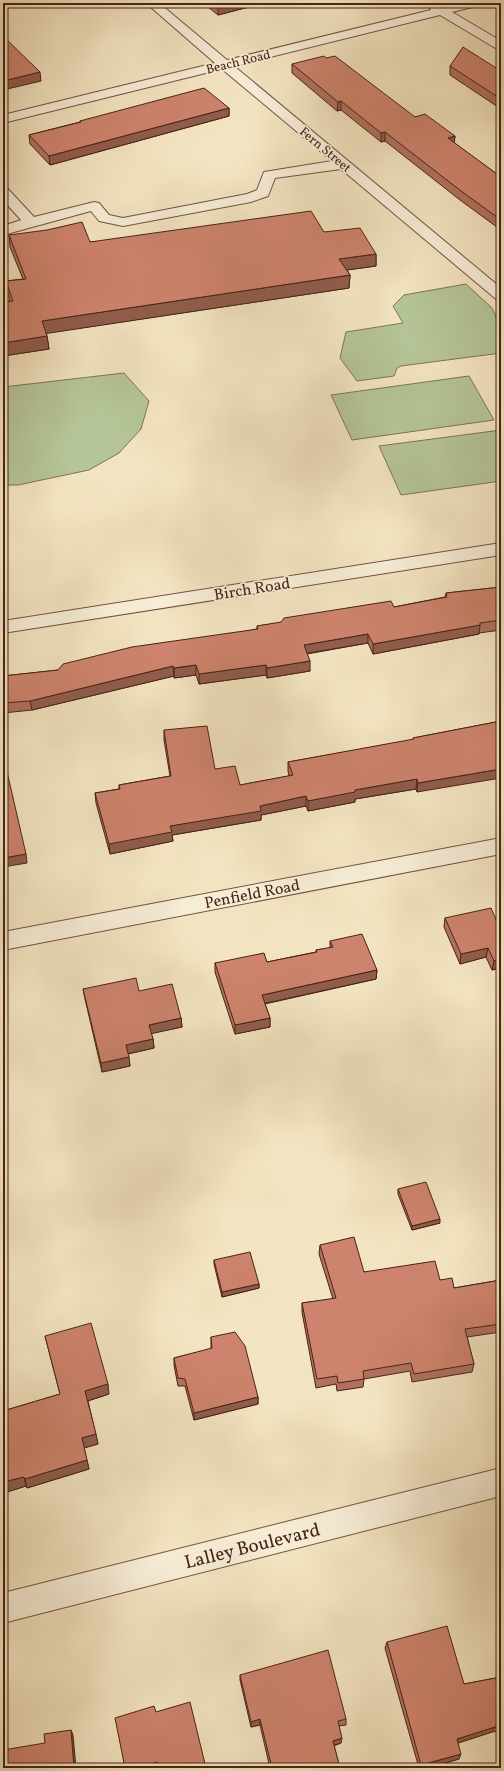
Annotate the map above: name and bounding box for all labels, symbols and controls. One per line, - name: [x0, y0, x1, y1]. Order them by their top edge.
- street label: Beach Road: [204, 46, 273, 80]
- street label: Fern Street: [295, 123, 355, 178]
- street label: Birch Road: [213, 573, 292, 607]
- street label: Penfield Road: [203, 875, 302, 915]
- street label: Lalley Boulevard: [182, 1517, 323, 1576]

